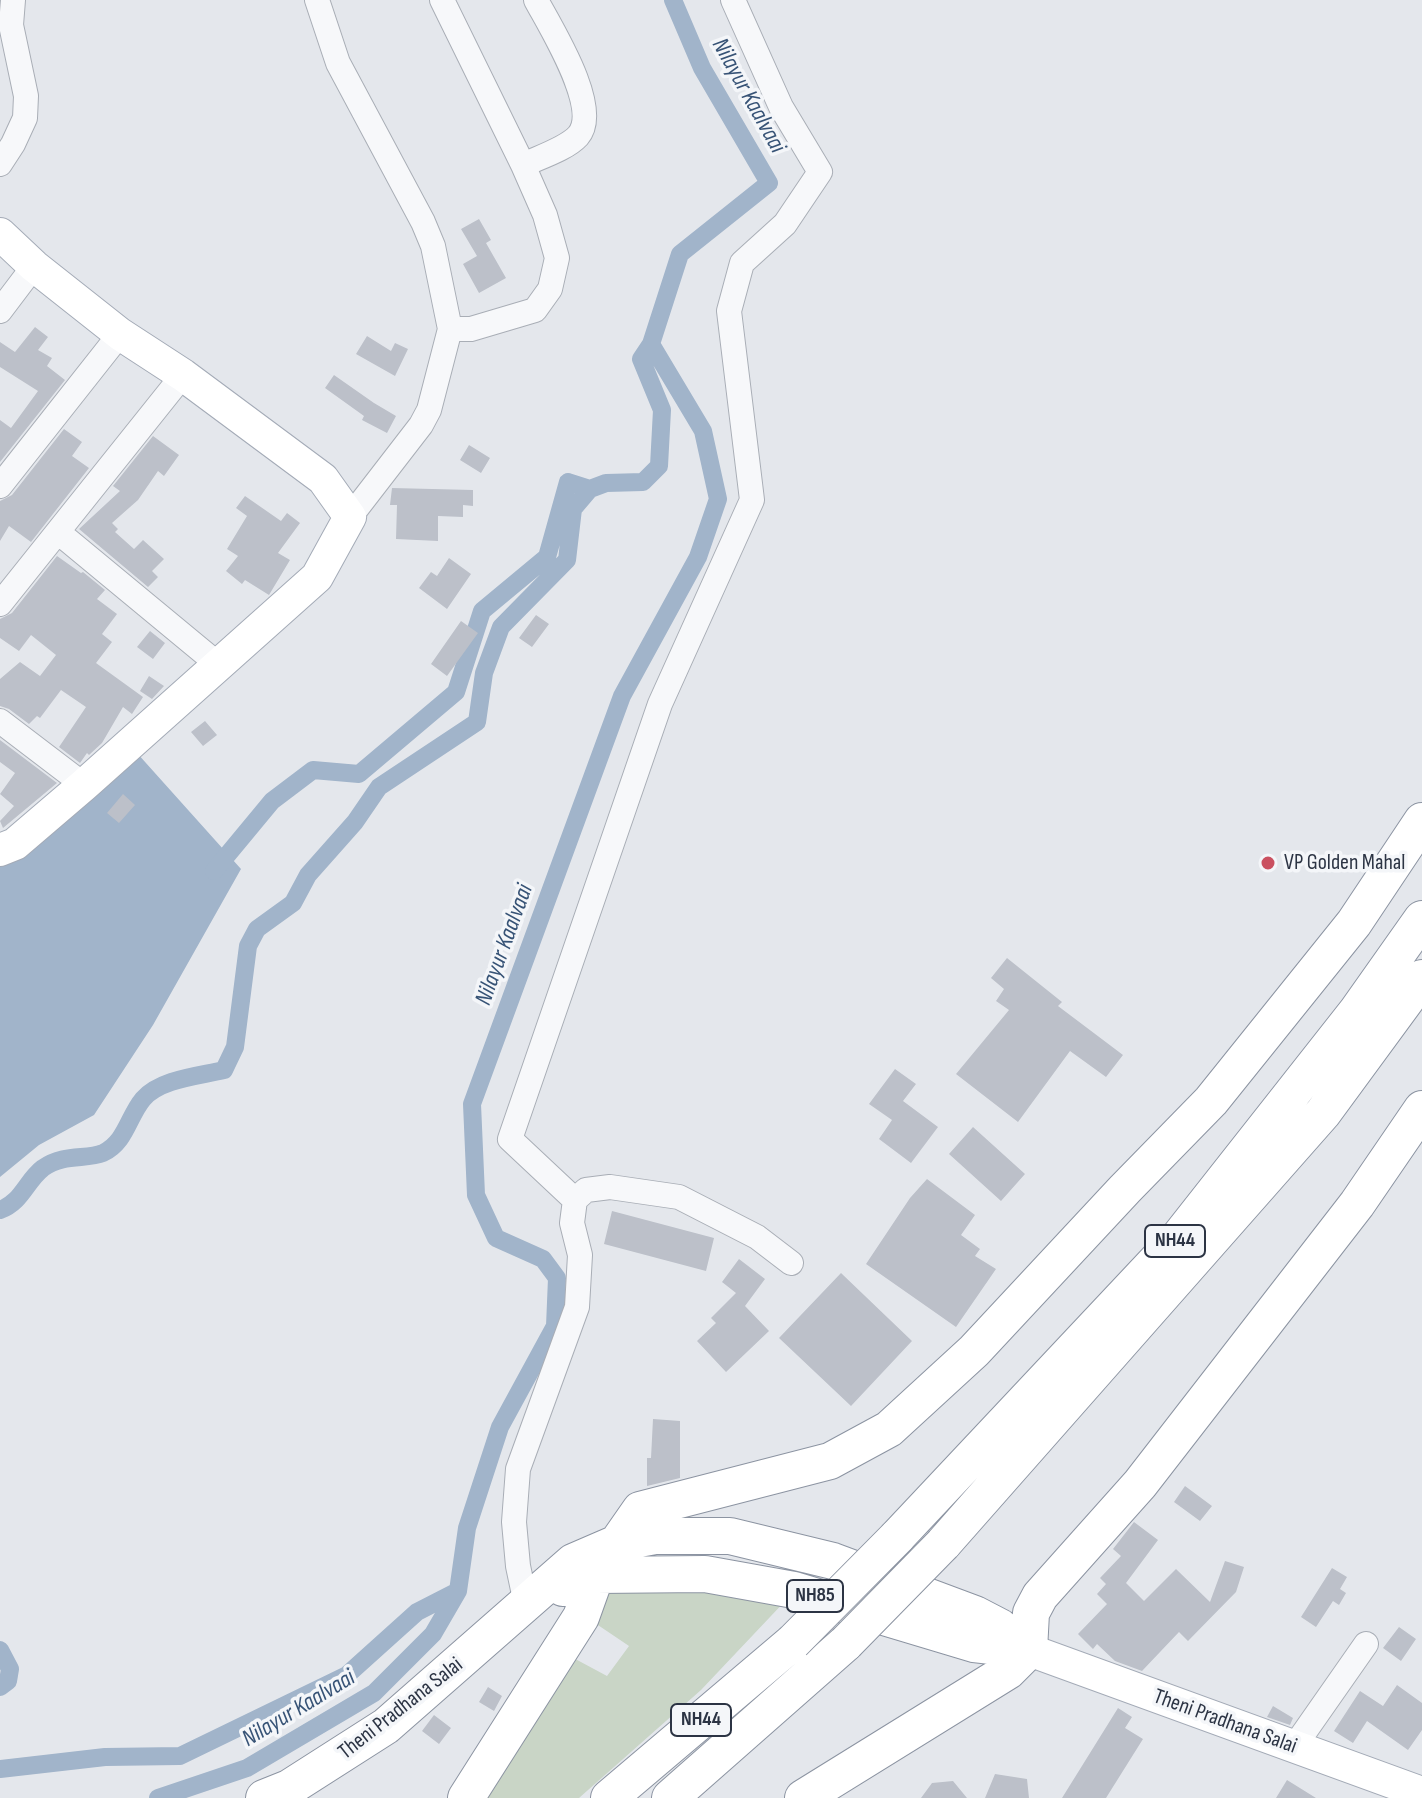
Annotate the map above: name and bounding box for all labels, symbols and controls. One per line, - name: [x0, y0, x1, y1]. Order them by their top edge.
- water label: Nilayur Kaalvaai: [705, 34, 791, 158]
- place label: VP Golden Mahal: [1284, 850, 1405, 876]
- marker: VP Golden Mahal: [1259, 854, 1277, 872]
- water label: Nilayur Kaalvaai: [470, 881, 540, 1009]
- road number: NH44: [1145, 1225, 1205, 1257]
- road number: NH85: [787, 1580, 843, 1612]
- street label: Theni Pradhana Salai: [333, 1652, 469, 1766]
- water label: Nilayur Kaalvaai: [237, 1664, 361, 1754]
- street label: Theni Pradhana Salai: [1150, 1684, 1300, 1760]
- road number: NH44: [671, 1704, 731, 1736]

